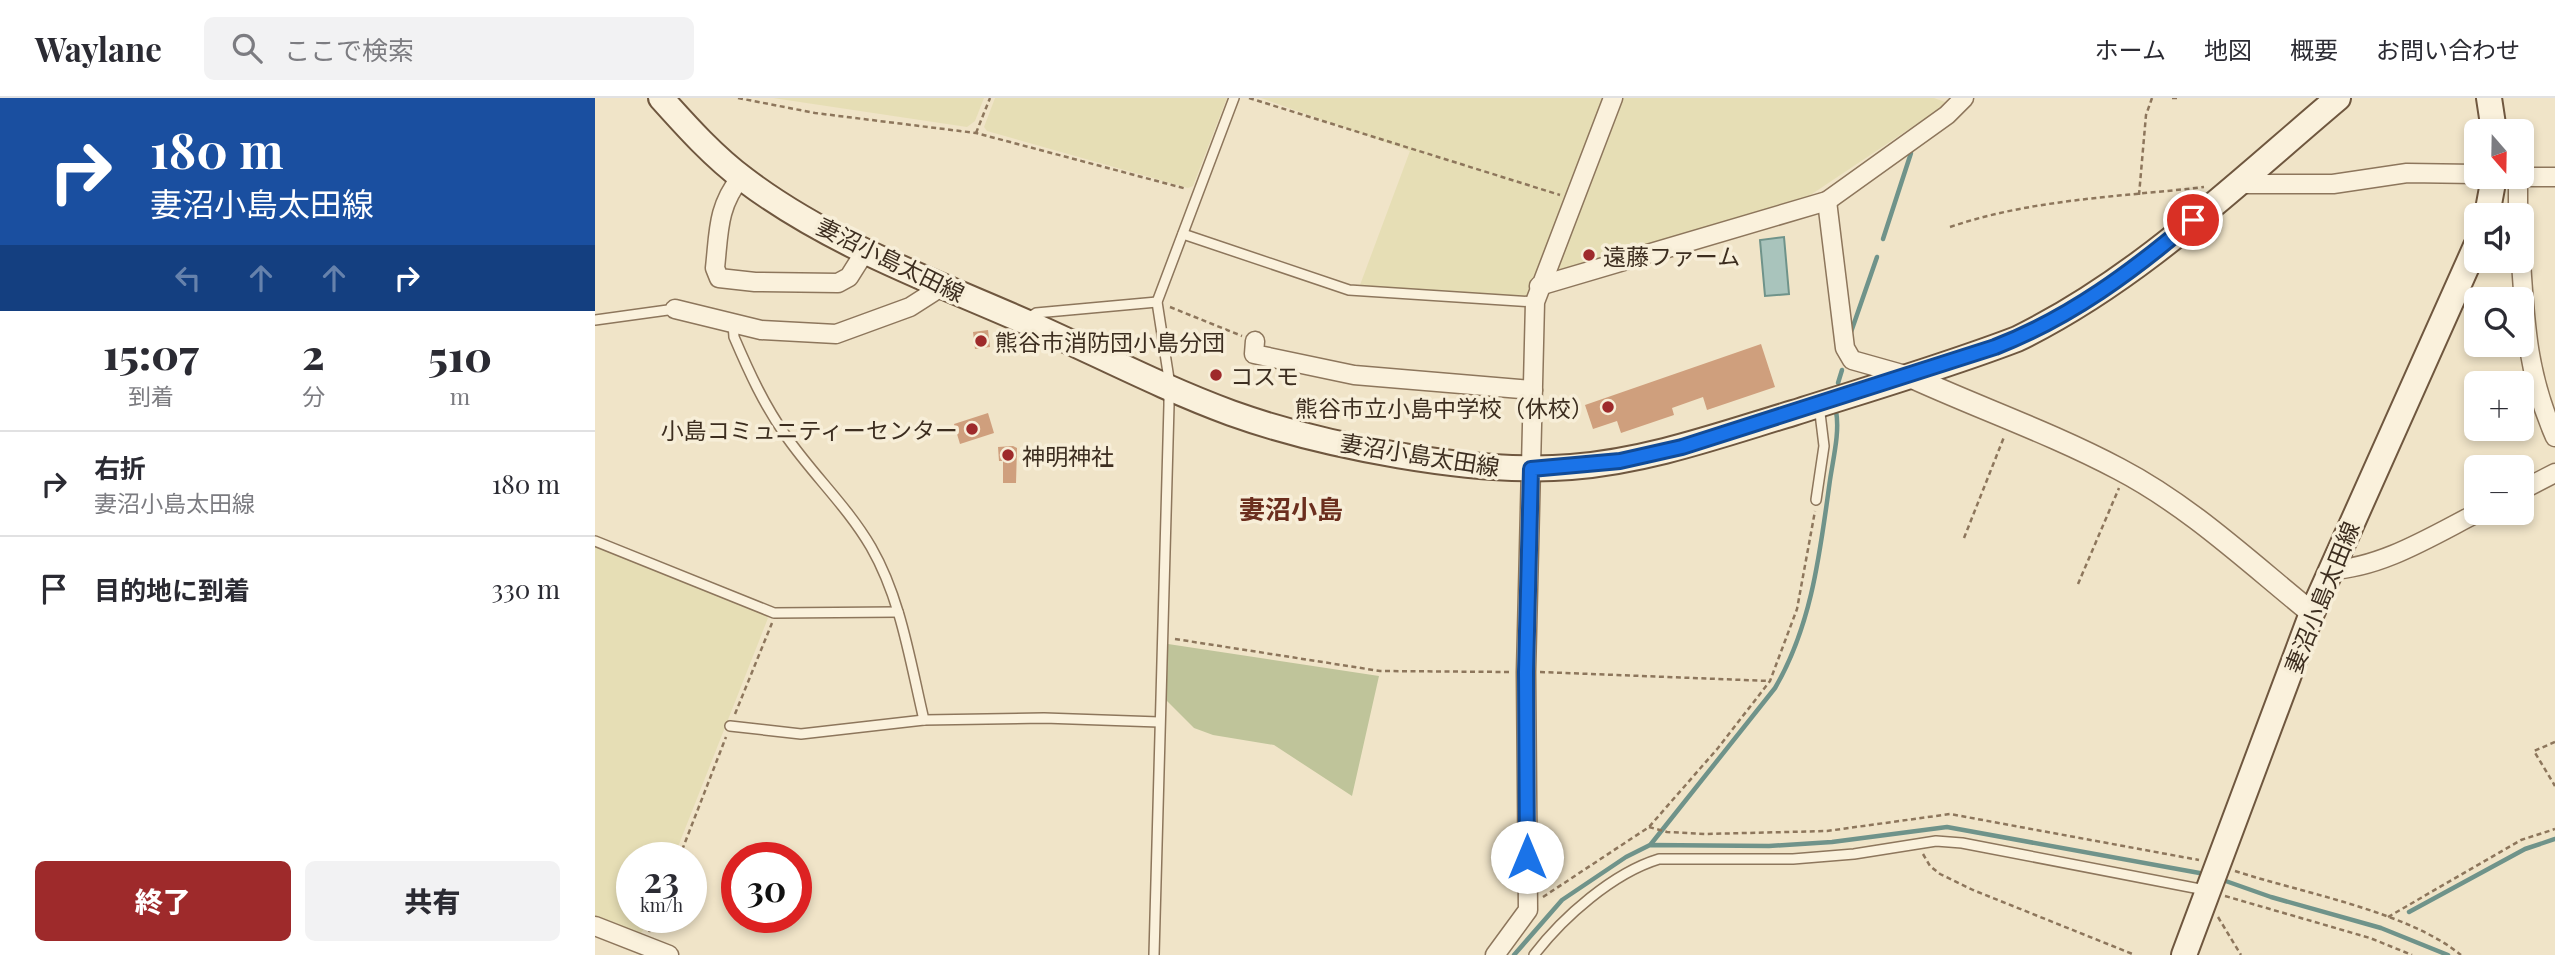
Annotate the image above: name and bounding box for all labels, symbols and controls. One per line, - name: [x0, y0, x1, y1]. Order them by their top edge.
- search box: [204, 17, 694, 80]
- text: Waylane: [35, 26, 162, 70]
- icon: search: [228, 29, 266, 67]
- text: ここで検索: [284, 32, 414, 67]
- text: ホーム: [2095, 33, 2166, 65]
- text: 地図: [2204, 33, 2252, 65]
- text: 概要: [2290, 33, 2338, 65]
- text: お問い合わせ: [2376, 33, 2520, 65]
- text: 180 m: [150, 116, 284, 181]
- north arrow: [2464, 119, 2534, 189]
- map controls: [2464, 119, 2534, 525]
- icon: right: [35, 126, 126, 217]
- text: 妻沼小島太田線: [150, 181, 374, 224]
- pin: [2163, 190, 2223, 250]
- icon: arrive: [2174, 201, 2212, 239]
- button: sound: [2464, 203, 2534, 273]
- street label: 妻沼小島太田線: [812, 210, 970, 308]
- place label: 遠藤ファーム: [1603, 240, 1740, 271]
- marker: 遠藤ファーム: [1581, 247, 1597, 263]
- icon: left: [169, 259, 207, 297]
- icon: ahead: [242, 259, 280, 297]
- icon: ahead: [315, 259, 353, 297]
- icon: right: [388, 259, 426, 297]
- button: search: [2464, 287, 2534, 357]
- text: 15:07: [103, 325, 199, 381]
- text: 2: [302, 325, 325, 381]
- place label: 熊谷市消防団小島分団: [995, 326, 1225, 357]
- text: 510: [428, 327, 492, 383]
- marker: 熊谷市消防団小島分団: [973, 333, 989, 349]
- place label: コスモ: [1230, 360, 1299, 391]
- marker: コスモ: [1208, 367, 1224, 383]
- button: +: [2464, 371, 2534, 441]
- text: 到着: [128, 380, 174, 411]
- text: 分: [302, 380, 325, 411]
- text: m: [450, 380, 470, 411]
- place label: 熊谷市立小島中学校（休校）: [1295, 392, 1594, 423]
- marker: 熊谷市立小島中学校（休校）: [1600, 399, 1616, 415]
- place label: 小島コミュニティーセンター: [660, 414, 958, 445]
- marker: 小島コミュニティーセンター: [964, 421, 980, 437]
- street label: 妻沼小島太田線: [1338, 426, 1502, 482]
- place label: 神明神社: [1022, 440, 1114, 471]
- marker: 神明神社: [1000, 447, 1016, 463]
- text: 右折: [94, 450, 146, 485]
- button: −: [2464, 455, 2534, 525]
- icon: right: [35, 465, 73, 503]
- text: 180 m: [492, 466, 560, 501]
- text: 妻沼小島太田線: [94, 487, 255, 518]
- district label: 妻沼小島: [1239, 491, 1343, 526]
- street label: 妻沼小島太田線: [2276, 517, 2366, 677]
- icon: arrive: [35, 570, 73, 608]
- text: 330 m: [491, 571, 560, 606]
- text: 目的地に到着: [94, 572, 250, 607]
- position arrow: [1490, 820, 1564, 894]
- speed limit sign: 30: [721, 842, 812, 933]
- text: 23: [644, 855, 679, 902]
- button: 終了: [35, 861, 291, 941]
- button: 共有: [305, 861, 560, 941]
- text: km/h: [640, 893, 683, 917]

